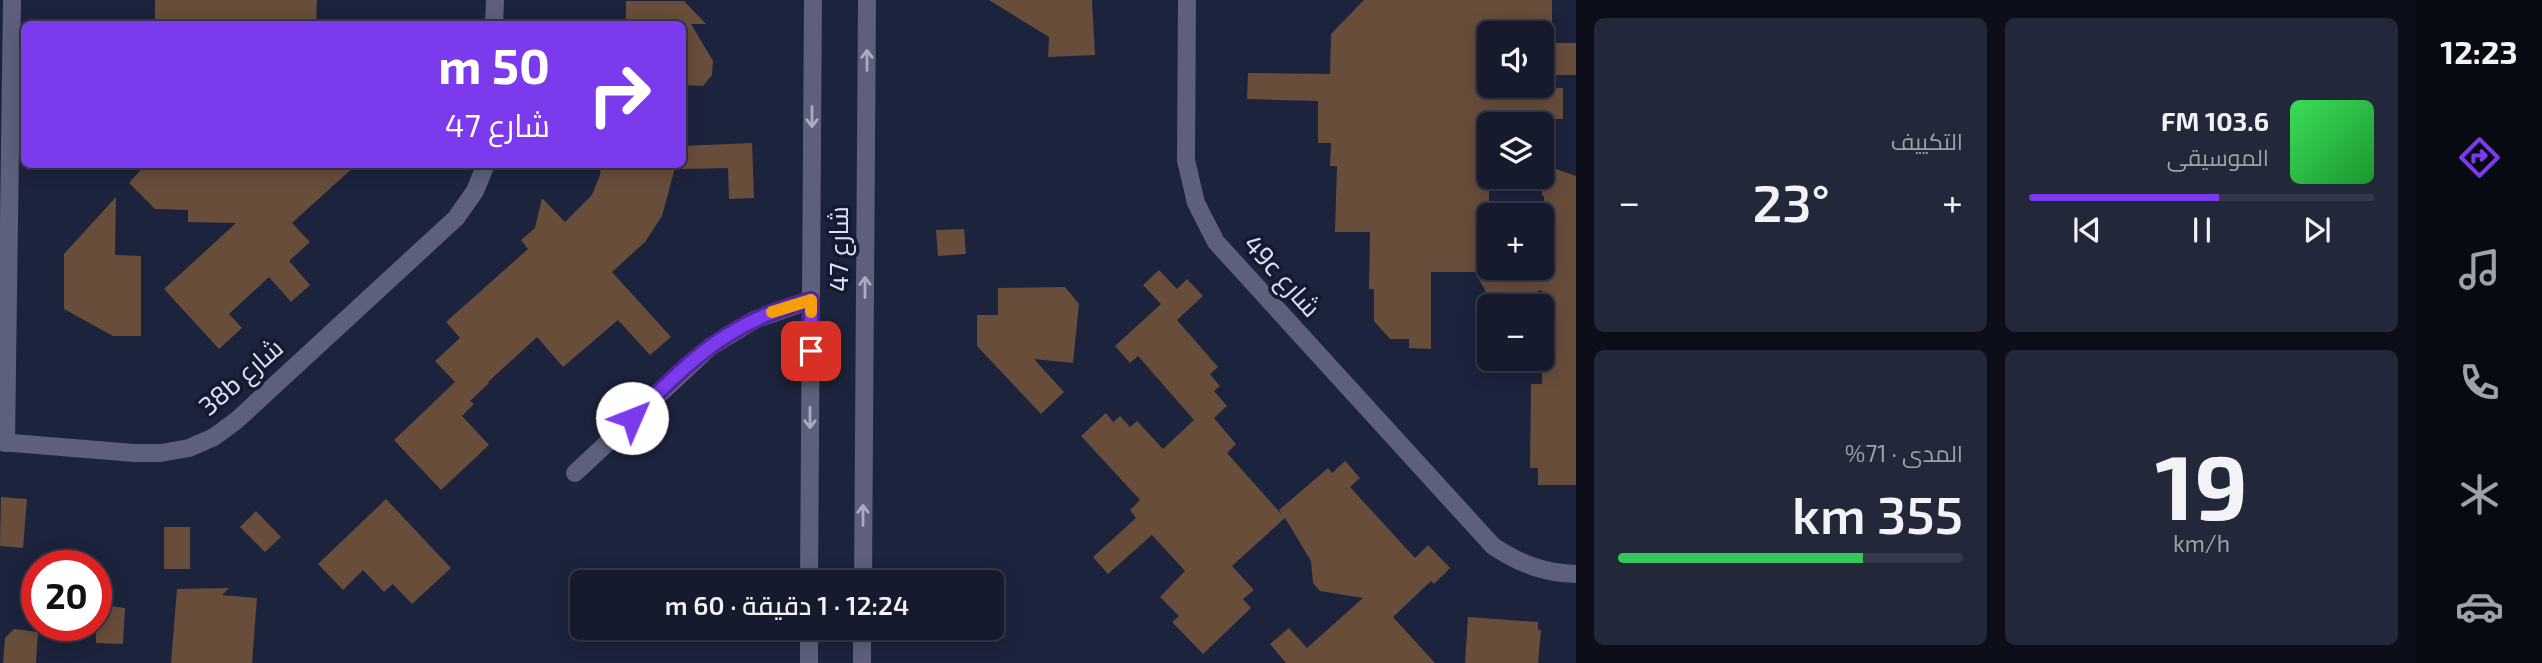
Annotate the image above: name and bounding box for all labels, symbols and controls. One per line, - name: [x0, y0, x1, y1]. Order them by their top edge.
- map controls: [1477, 21, 1554, 371]
- button: sound: [1477, 21, 1554, 98]
- text: 12:23: [2440, 32, 2518, 70]
- text: 50 m: [438, 35, 550, 94]
- one-way arrow: [860, 48, 874, 71]
- icon: right: [574, 49, 665, 140]
- text: شارع 47: [445, 105, 550, 143]
- one-way arrow: [805, 105, 819, 128]
- text: 103.6 FM: [2161, 105, 2269, 136]
- button: layers: [1477, 112, 1554, 189]
- text: التكييف: [1891, 127, 1963, 155]
- icon: directions: [2455, 133, 2504, 182]
- text: الموسيقى: [2167, 143, 2269, 171]
- text: 23°: [1752, 170, 1830, 232]
- text: −: [1618, 178, 1640, 224]
- text: +: [1942, 178, 1963, 224]
- button: +: [1477, 203, 1554, 280]
- street label: شارع 47: [822, 206, 856, 292]
- icon: previous: [2068, 211, 2106, 249]
- icon: pause: [2183, 211, 2221, 249]
- icon: next: [2298, 211, 2336, 249]
- street label: 49c شارع: [1236, 228, 1328, 324]
- icon: music: [2455, 245, 2504, 294]
- one-way arrow: [858, 276, 872, 299]
- button: −: [1477, 294, 1554, 371]
- pin: [781, 321, 841, 381]
- street label: 38b شارع: [192, 331, 290, 423]
- icon: arrive: [792, 332, 830, 370]
- icon: phone: [2455, 358, 2504, 407]
- position arrow: [595, 381, 669, 455]
- one-way arrow: [803, 406, 817, 429]
- text: 19: [2155, 429, 2248, 538]
- text: المدى · 71%: [1845, 439, 1963, 467]
- icon: climate: [2455, 470, 2504, 519]
- text: 355 km: [1792, 482, 1963, 544]
- one-way arrow: [856, 503, 870, 526]
- text: km/h: [2173, 529, 2230, 557]
- speed limit sign: 20: [21, 550, 112, 641]
- icon: car: [2455, 582, 2504, 631]
- text: 12:24 · 1 دقيقة · 60 m: [665, 589, 909, 620]

